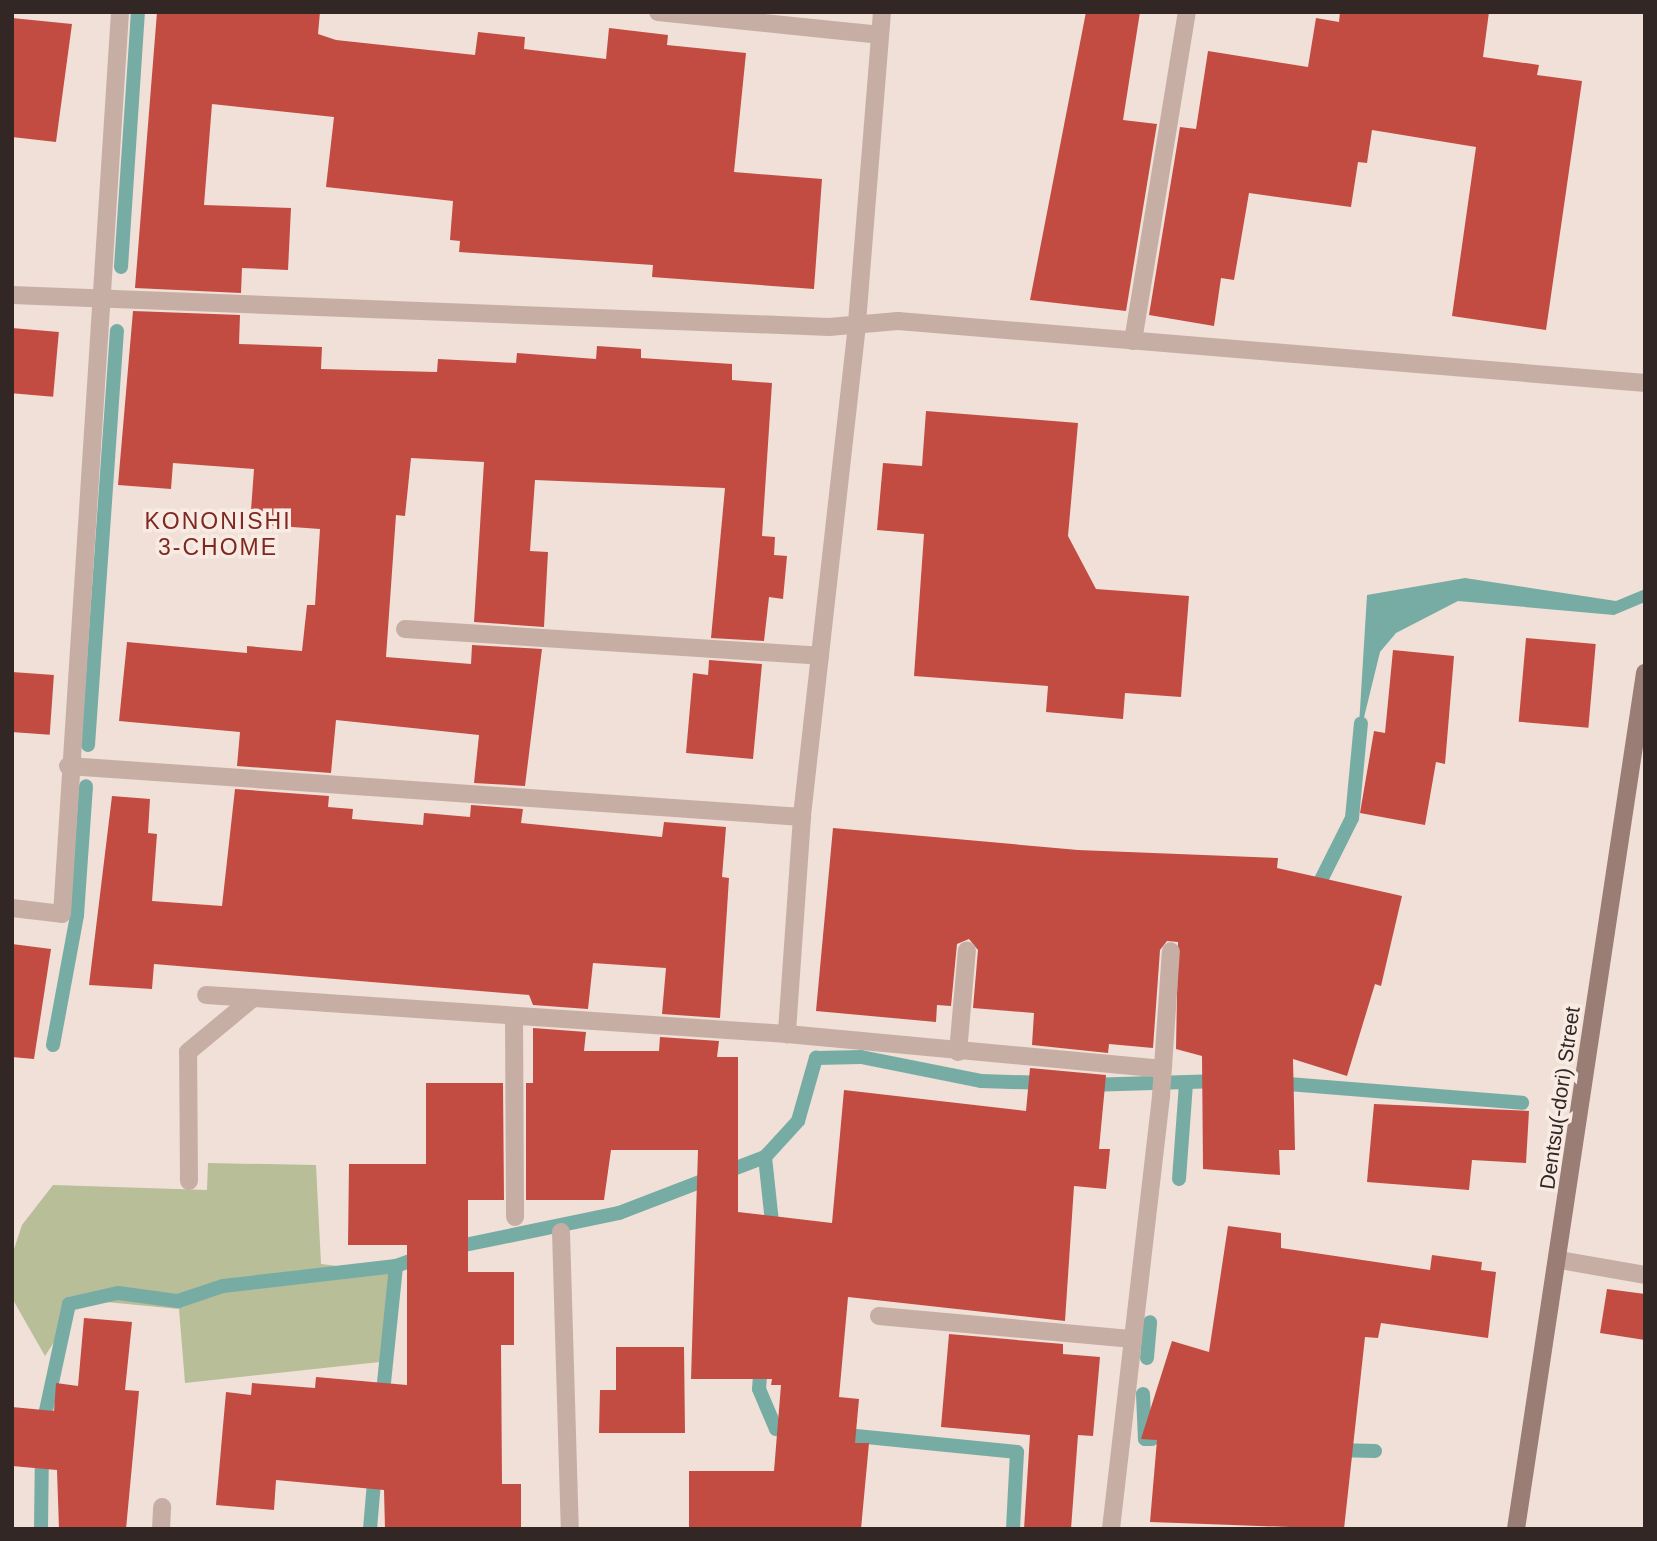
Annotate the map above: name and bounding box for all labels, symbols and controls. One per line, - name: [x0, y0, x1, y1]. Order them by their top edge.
- district label: KONONISHI 3-CHOME: [146, 507, 290, 561]
- street label: Dentsu(-dori) Street: [1535, 1005, 1585, 1191]

